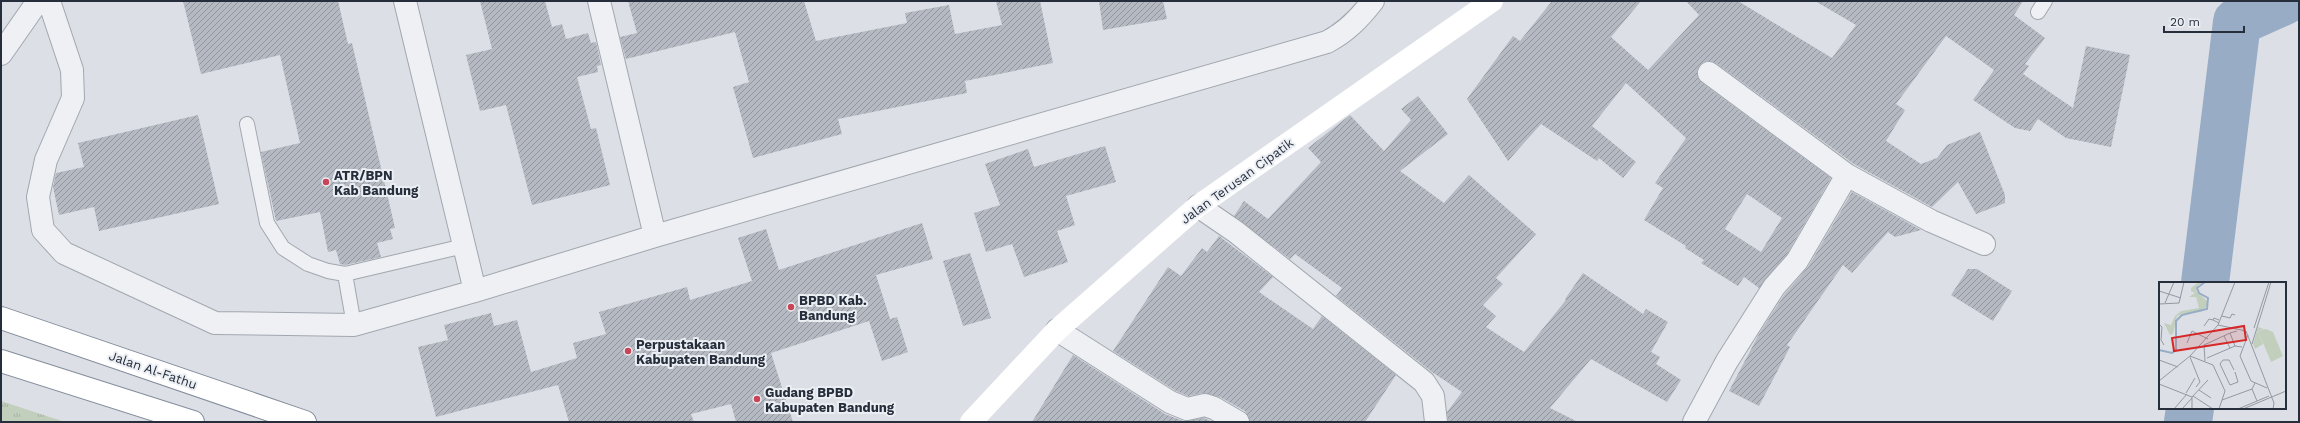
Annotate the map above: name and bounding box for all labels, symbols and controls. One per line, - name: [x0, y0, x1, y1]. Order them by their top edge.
- scale bar: [2164, 8, 2244, 34]
- text: 20 m: [2170, 15, 2200, 29]
- street label: Jalan Terusan Cipatik: [1178, 135, 1297, 227]
- place label: ATR/BPN Kab Bandung: [334, 168, 419, 198]
- marker: ATR/BPN Kab Bandung: [321, 177, 331, 187]
- inset map: [2159, 282, 2286, 409]
- place label: BPBD Kab. Bandung: [799, 293, 867, 323]
- marker: BPBD Kab. Bandung: [786, 302, 796, 312]
- place label: Perpustakaan Kabupaten Bandung: [636, 337, 766, 367]
- marker: Perpustakaan Kabupaten Bandung: [623, 346, 633, 356]
- street label: Jalan Al-Fathu: [107, 348, 199, 392]
- place label: Gudang BPBD Kabupaten Bandung: [765, 385, 895, 415]
- marker: Gudang BPBD Kabupaten Bandung: [752, 394, 762, 404]

